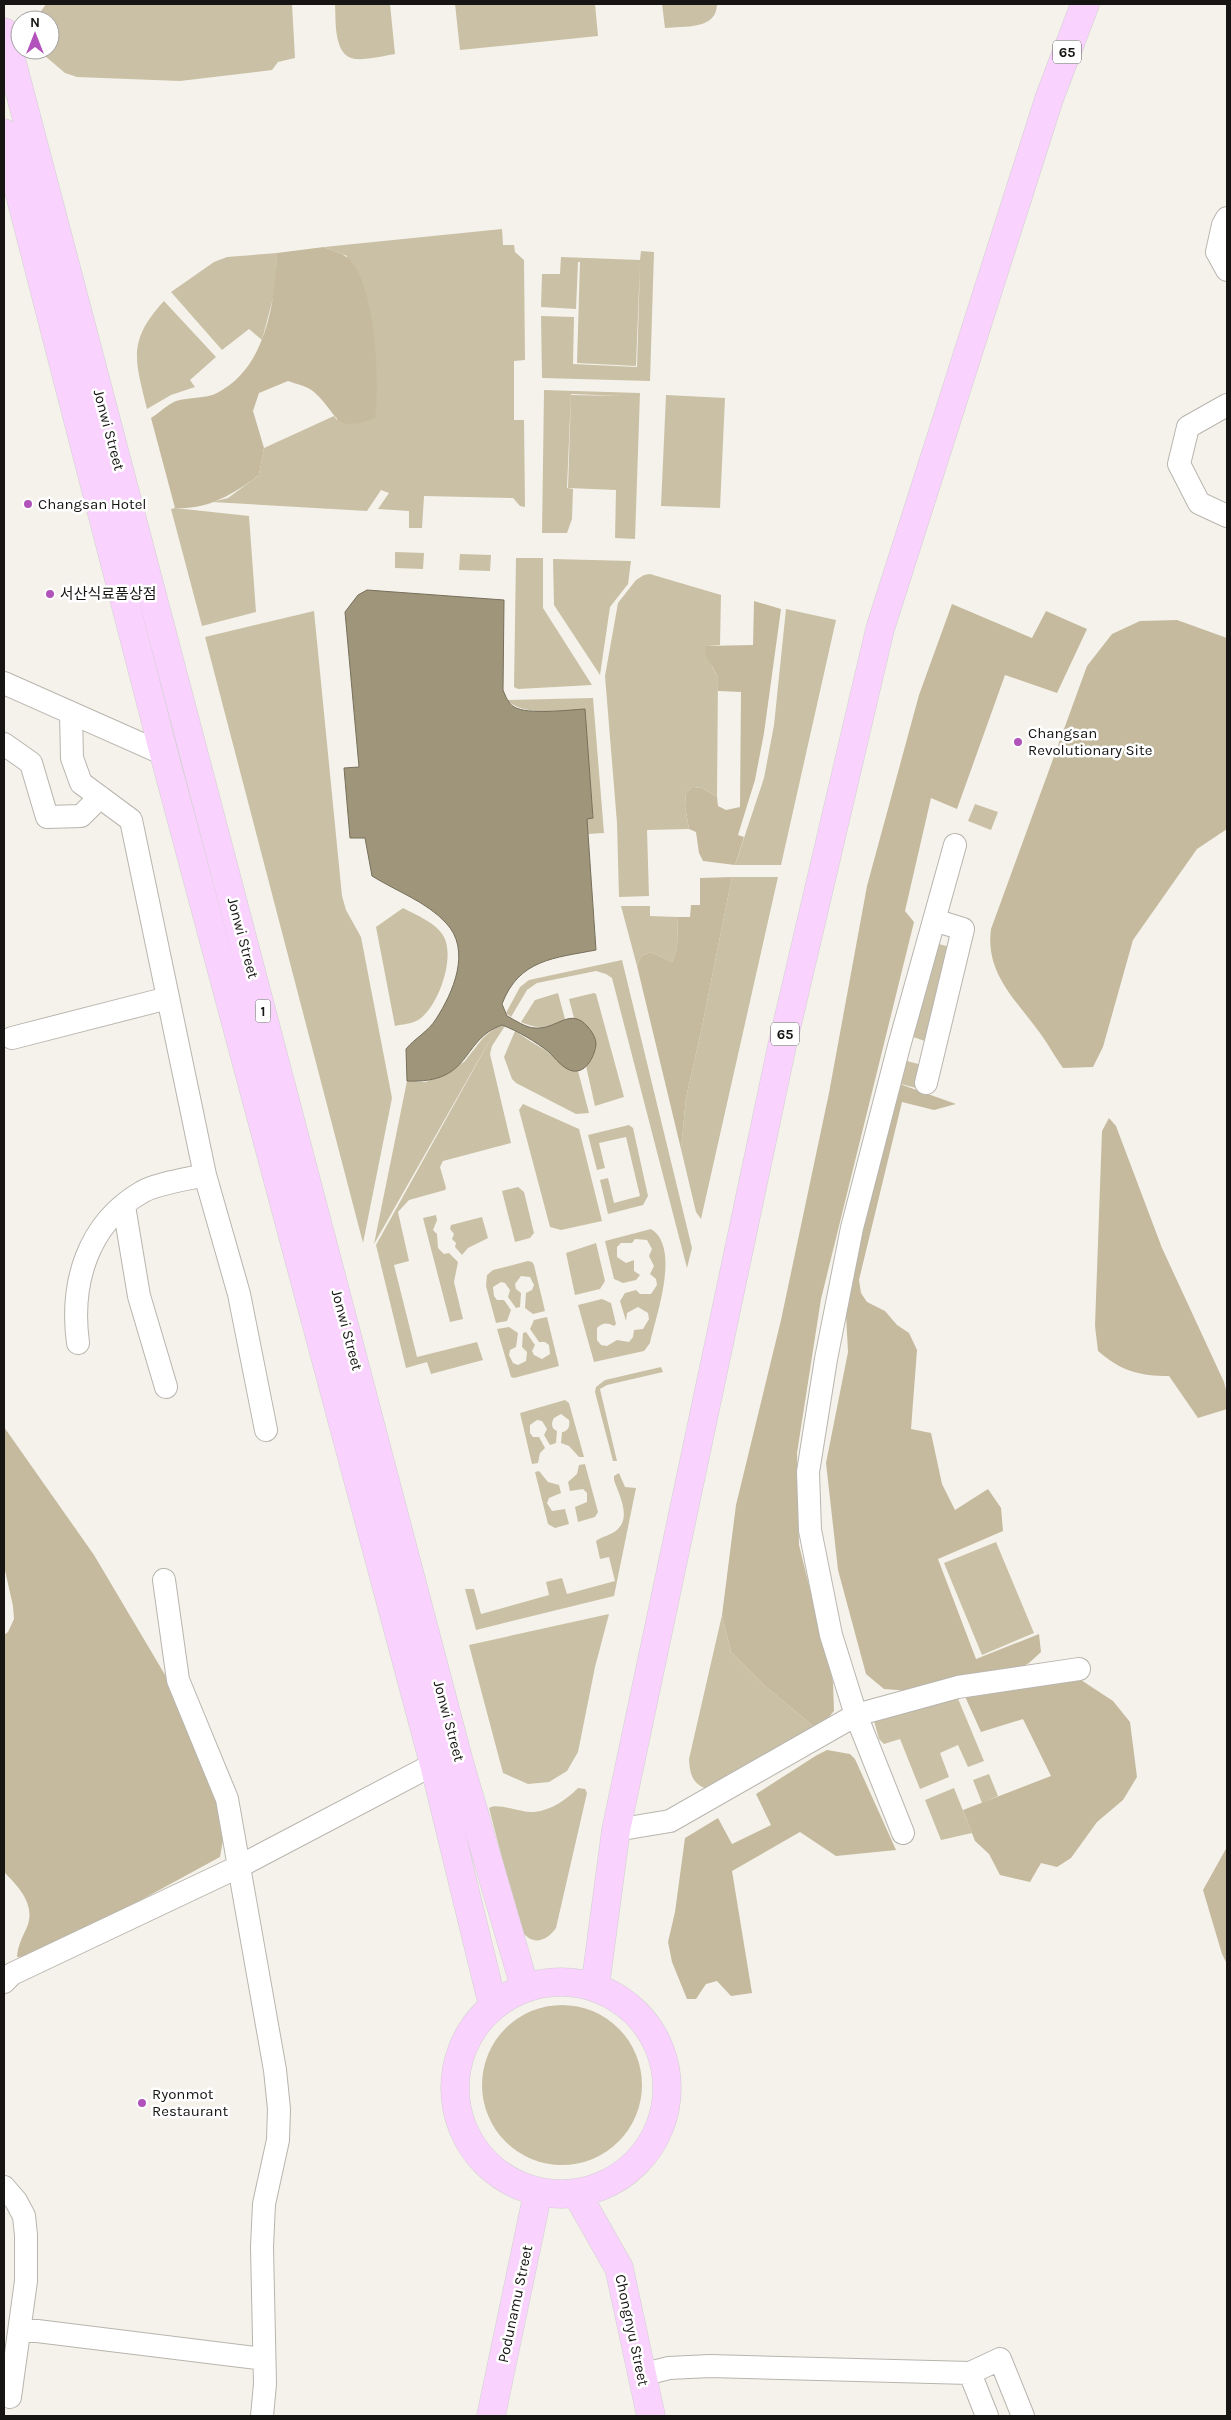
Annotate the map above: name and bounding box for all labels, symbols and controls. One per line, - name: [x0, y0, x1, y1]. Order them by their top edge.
- north arrow: [10, 10, 60, 60]
- text: N: [30, 14, 40, 31]
- road number: 65: [1053, 41, 1081, 64]
- street label: Jonwi Street: [90, 387, 129, 473]
- place label: Changsan Hotel: [38, 495, 147, 513]
- marker: Changsan Hotel: [22, 498, 34, 510]
- place label: 서산식료품상점: [60, 585, 157, 603]
- marker: 서산식료품상점: [44, 588, 56, 600]
- place label: Changsan Revolutionary Site: [1028, 724, 1152, 759]
- marker: Changsan Revolutionary Site: [1012, 736, 1024, 748]
- street label: Jonwi Street: [224, 895, 263, 981]
- road number: 1: [256, 999, 270, 1022]
- road number: 65: [771, 1022, 799, 1046]
- street label: Jonwi Street: [328, 1287, 367, 1373]
- street label: Jonwi Street: [430, 1678, 469, 1764]
- place label: Ryonmot Restaurant: [152, 2085, 228, 2120]
- marker: Ryonmot Restaurant: [136, 2097, 148, 2109]
- street label: Podunamu Street: [494, 2243, 536, 2364]
- street label: Chongnyu Street: [611, 2272, 653, 2388]

